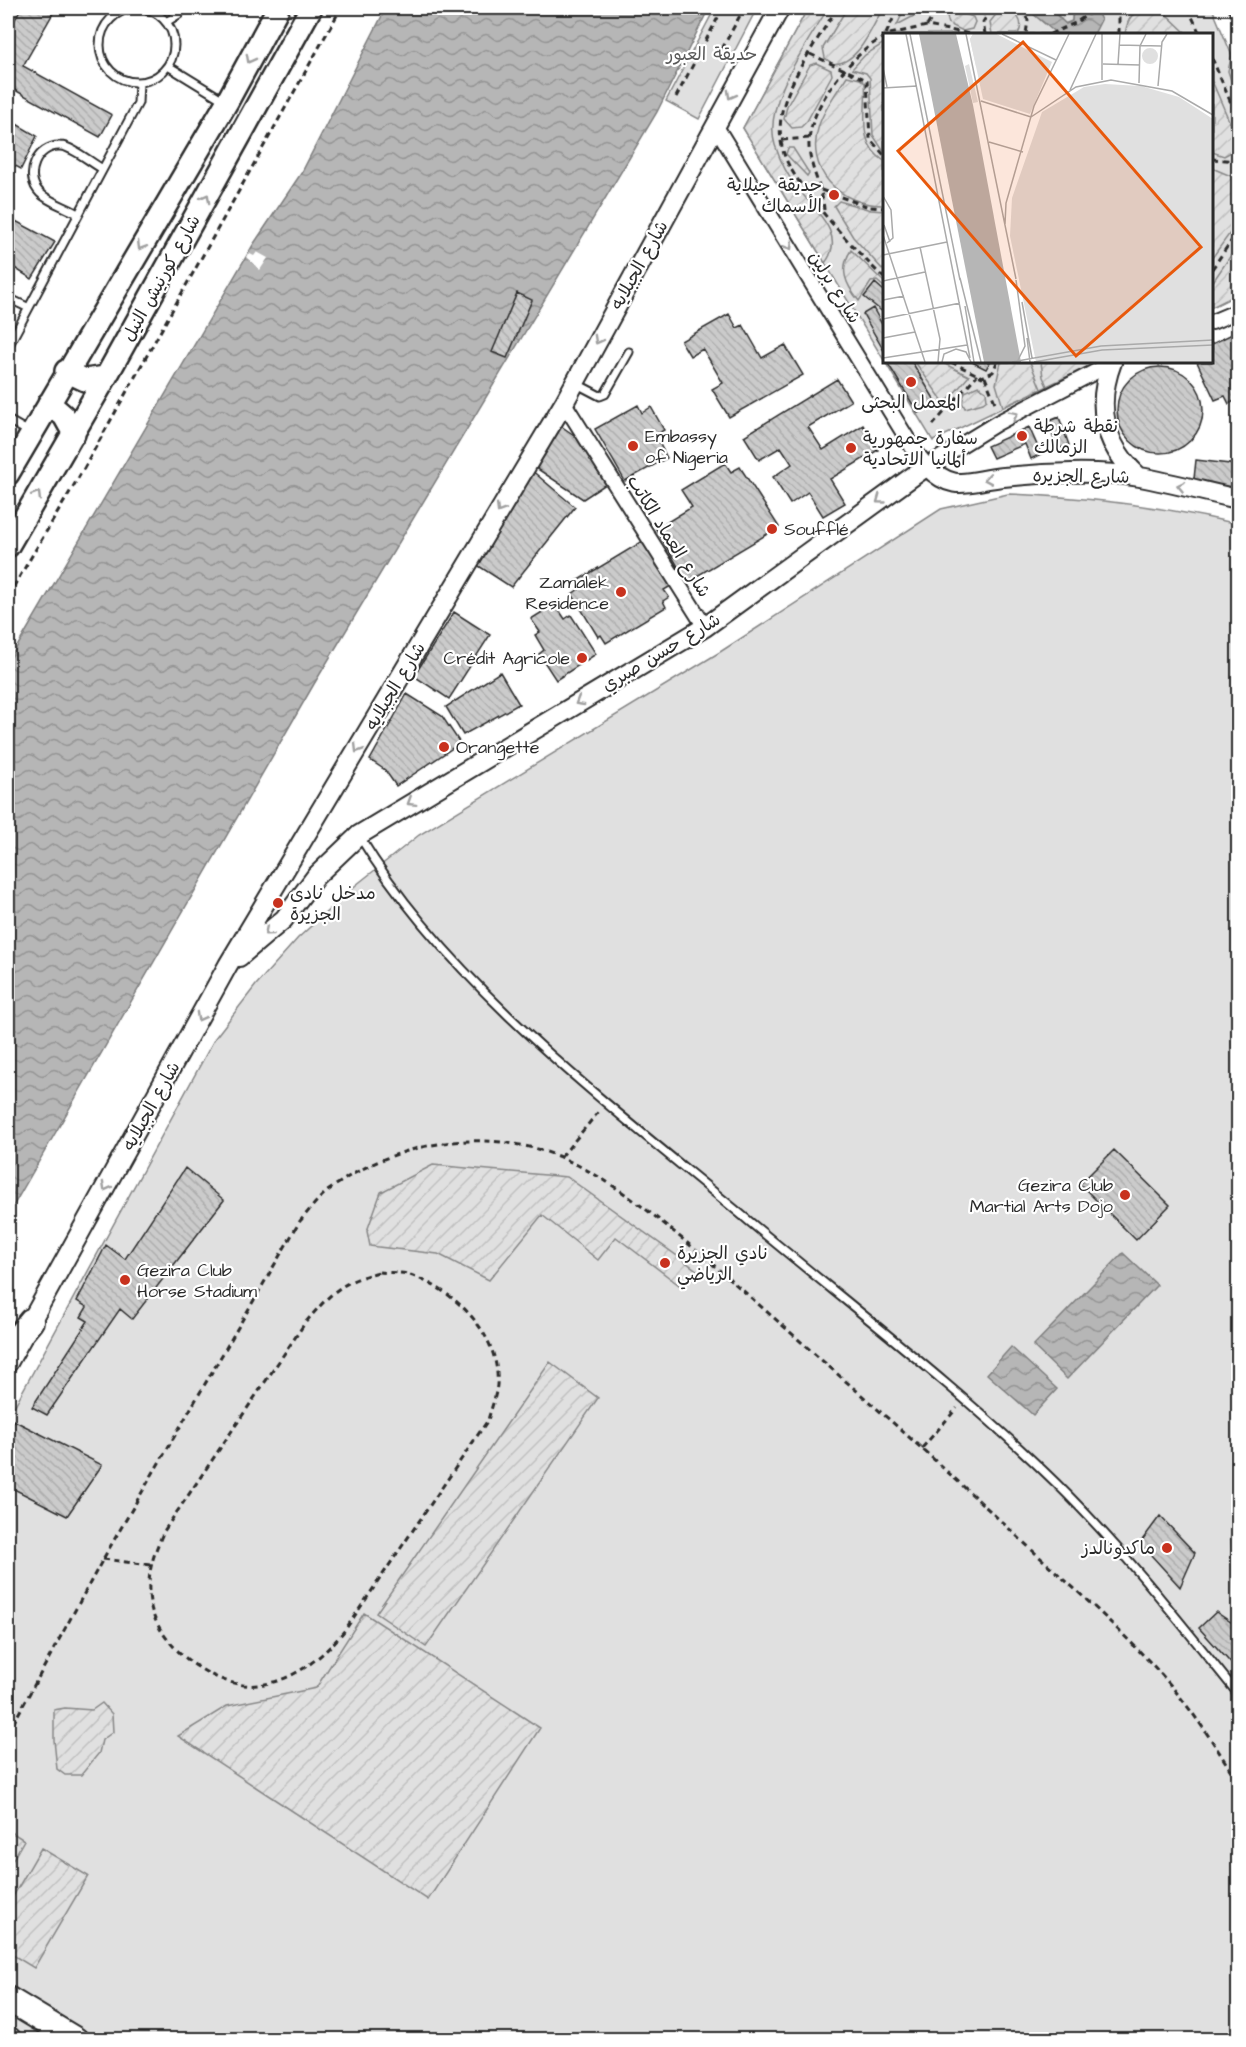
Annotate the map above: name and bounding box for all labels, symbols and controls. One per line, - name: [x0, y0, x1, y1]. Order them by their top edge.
- inset map: [883, 33, 1213, 363]
- park label: حديقة العبور: [665, 42, 757, 67]
- one-way arrow: [246, 53, 257, 63]
- one-way arrow: [727, 89, 738, 99]
- place label: حديقة جيلاية الأسماك: [727, 173, 822, 219]
- marker: حديقة جيلاية الأسماك: [827, 188, 841, 202]
- one-way arrow: [199, 194, 210, 204]
- street label: شارع كورنيش النيل: [116, 210, 207, 346]
- street label: شارع الجبلايه: [605, 216, 674, 315]
- one-way arrow: [137, 240, 149, 250]
- one-way arrow: [781, 240, 793, 250]
- street label: شارع برلين: [802, 246, 867, 328]
- one-way arrow: [594, 334, 605, 345]
- marker: المعمل البحثى: [904, 375, 918, 389]
- place label: المعمل البحثى: [861, 390, 961, 415]
- one-way arrow: [1007, 410, 1018, 422]
- place label: نقطة شرطة الزمالك: [1034, 414, 1118, 460]
- place label: Embassy of Nigeria: [645, 424, 728, 471]
- place label: سفارة جمهورية ألمانيا الاتحادية: [863, 426, 978, 472]
- marker: نقطة شرطة الزمالك: [1015, 429, 1029, 443]
- marker: Embassy of Nigeria: [626, 439, 640, 453]
- marker: سفارة جمهورية ألمانيا الاتحادية: [844, 441, 858, 455]
- street label: شارع الجزيره: [1032, 463, 1130, 490]
- street label: شارع العماد الكاتب: [621, 470, 716, 602]
- one-way arrow: [983, 472, 993, 485]
- one-way arrow: [1177, 481, 1187, 494]
- one-way arrow: [30, 491, 42, 501]
- one-way arrow: [875, 493, 886, 504]
- one-way arrow: [496, 503, 508, 513]
- place label: Soufflé: [784, 517, 849, 542]
- marker: Soufflé: [765, 522, 779, 536]
- place label: Zamalek Residence: [526, 570, 609, 616]
- marker: Zamalek Residence: [614, 585, 628, 599]
- street label: شارع حسن صبري: [597, 607, 725, 698]
- street label: شارع الجبلايه: [359, 637, 432, 735]
- place label: Crédit Agricole: [444, 646, 570, 672]
- marker: Crédit Agricole: [575, 651, 589, 665]
- one-way arrow: [575, 695, 585, 707]
- place label: Orangette: [456, 735, 540, 761]
- marker: Orangette: [437, 740, 451, 754]
- one-way arrow: [353, 743, 365, 753]
- one-way arrow: [407, 794, 417, 806]
- place label: مدخل نادى الجزيرة: [290, 881, 376, 927]
- marker: مدخل نادى الجزيرة: [271, 896, 285, 910]
- one-way arrow: [264, 925, 275, 936]
- one-way arrow: [196, 1011, 207, 1021]
- street label: شارع الجبلايه: [117, 1057, 186, 1156]
- place label: Gezira Club Martial Arts Dojo: [970, 1173, 1113, 1219]
- one-way arrow: [102, 1181, 113, 1192]
- marker: Gezira Club Martial Arts Dojo: [1118, 1188, 1132, 1202]
- place label: نادي الجزيرة الرياضي: [677, 1241, 768, 1290]
- marker: نادي الجزيرة الرياضي: [658, 1256, 672, 1270]
- place label: Gezira Club Horse Stadium: [137, 1258, 257, 1304]
- marker: Gezira Club Horse Stadium: [118, 1273, 132, 1287]
- place label: ماكدونالدز: [1080, 1536, 1155, 1561]
- marker: ماكدونالدز: [1160, 1541, 1174, 1555]

